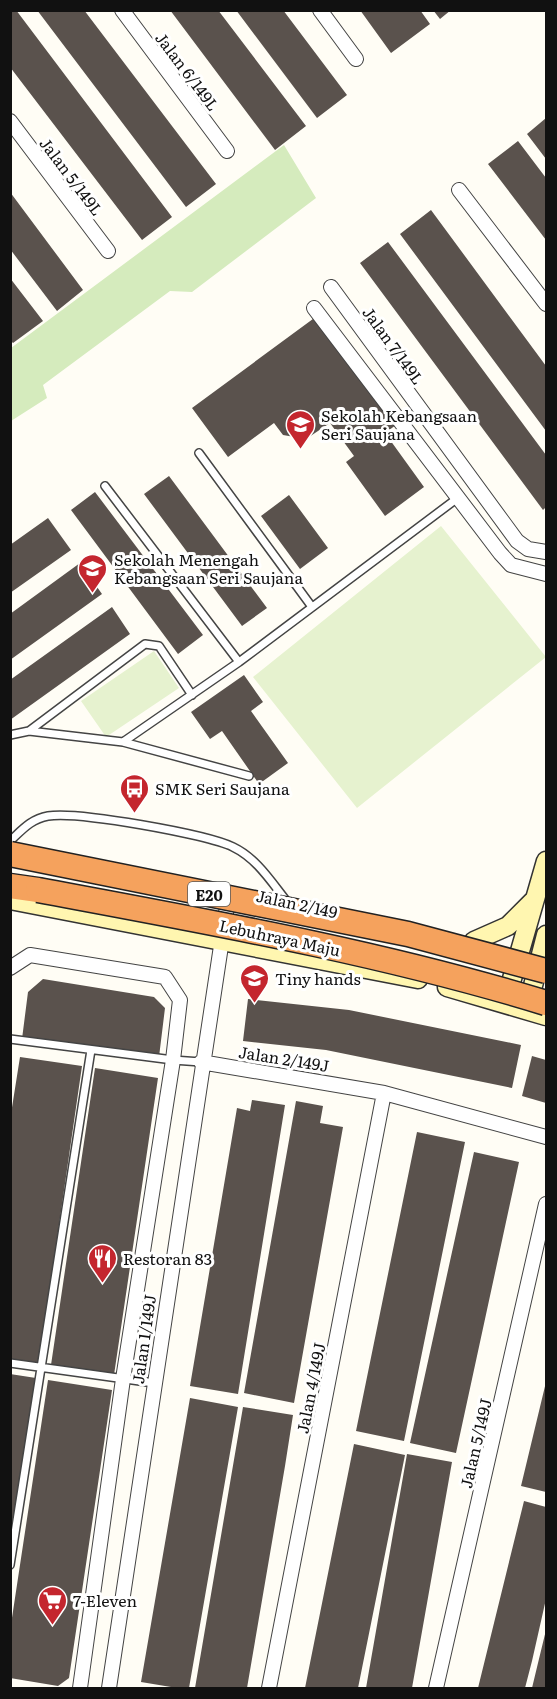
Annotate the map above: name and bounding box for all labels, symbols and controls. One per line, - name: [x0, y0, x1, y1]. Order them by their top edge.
- street label: Jalan 6/149L: [150, 27, 226, 115]
- street label: Jalan 5/149L: [35, 132, 109, 220]
- street label: Jalan 7/149L: [358, 301, 430, 389]
- place label: Sekolah Kebangsaan Seri Saujana: [321, 403, 477, 445]
- school or university icon: Sekolah Kebangsaan Seri Saujana: [284, 408, 316, 450]
- place label: Sekolah Menengah Kebangsaan Seri Saujana: [114, 547, 303, 589]
- school or university icon: Sekolah Menengah Kebangsaan Seri Saujana: [77, 552, 109, 594]
- bus stop icon: SMK Seri Saujana: [118, 772, 150, 814]
- place label: SMK Seri Saujana: [155, 776, 290, 800]
- road number: E20: [188, 882, 230, 906]
- street label: Jalan 2/149: [254, 883, 340, 923]
- street label: Lebuhraya Maju: [217, 912, 343, 962]
- school or university icon: Tiny hands: [238, 962, 270, 1004]
- place label: Tiny hands: [275, 966, 361, 990]
- street label: Jalan 2/149J: [237, 1039, 331, 1077]
- restaurant icon: Restoran 83: [86, 1242, 118, 1284]
- place label: Restoran 83: [123, 1246, 212, 1270]
- street label: Jalan 1/149J: [125, 1293, 161, 1385]
- street label: Jalan 4/149J: [289, 1340, 331, 1436]
- street label: Jalan 5/149J: [453, 1396, 497, 1490]
- supermarket icon: 7-Eleven: [36, 1584, 68, 1626]
- place label: 7-Eleven: [73, 1588, 137, 1612]

